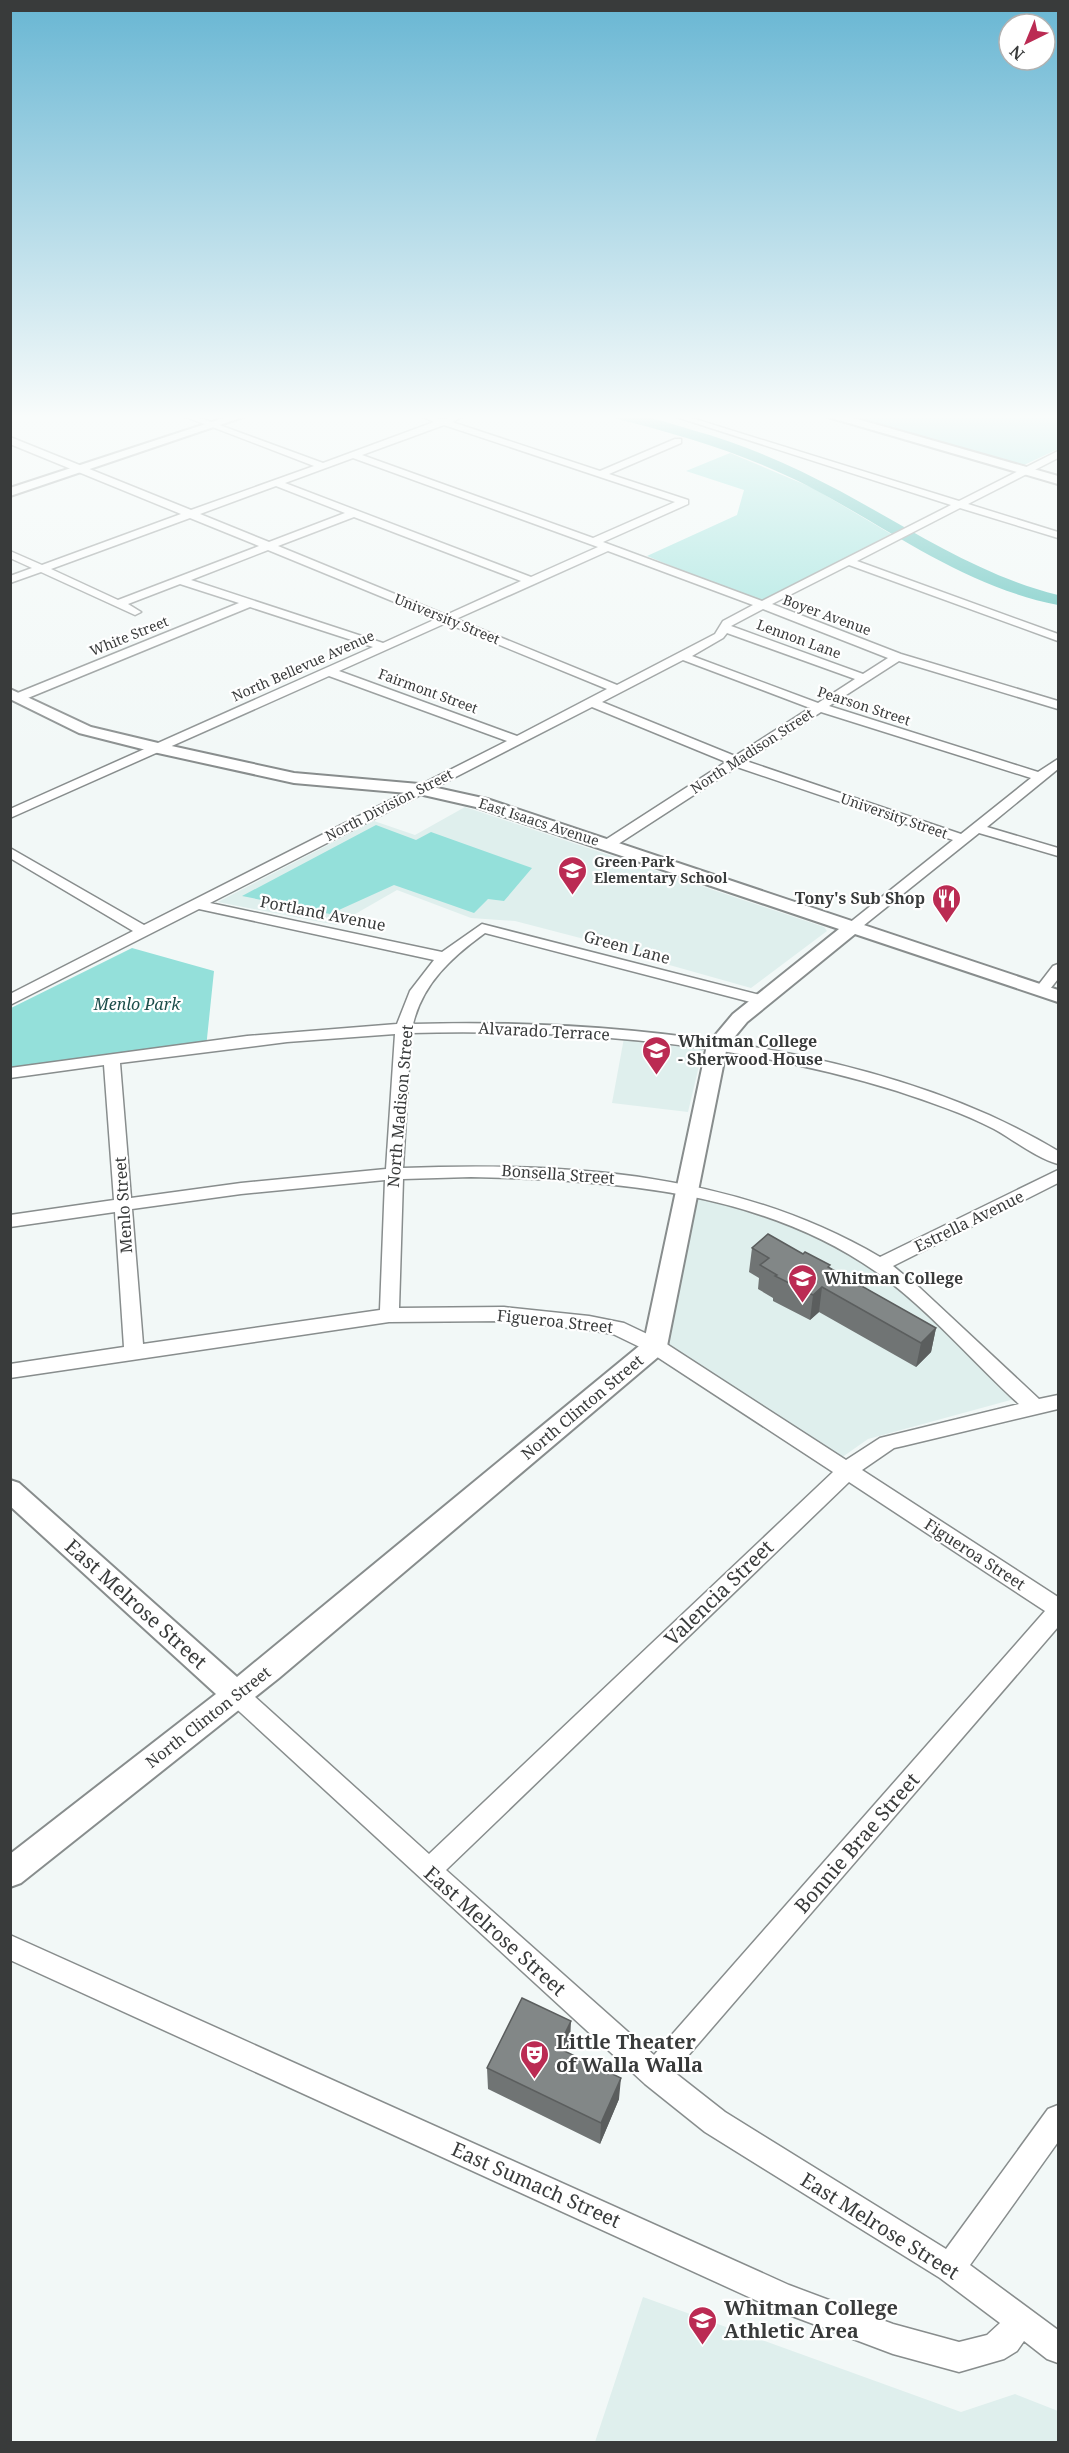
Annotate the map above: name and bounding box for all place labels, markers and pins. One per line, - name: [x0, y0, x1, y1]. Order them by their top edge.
- place label: Green Park Elementary School: [594, 852, 727, 887]
- school or university icon: Green Park Elementary School: [557, 854, 589, 896]
- restaurant icon: Tony's Sub Shop: [930, 882, 962, 924]
- place label: Tony's Sub Shop: [795, 887, 925, 909]
- place label: Whitman College - Sherwood House: [678, 1030, 823, 1070]
- school or university icon: Whitman College - Sherwood House: [641, 1034, 673, 1076]
- school or university icon: Whitman College: [787, 1262, 819, 1304]
- place label: Whitman College: [824, 1267, 963, 1289]
- place label: Little Theater of Walla Walla: [556, 2028, 703, 2078]
- theatre icon: Little Theater of Walla Walla: [519, 2038, 551, 2080]
- place label: Whitman College Athletic Area: [724, 2294, 898, 2344]
- school or university icon: Whitman College Athletic Area: [687, 2304, 719, 2346]

